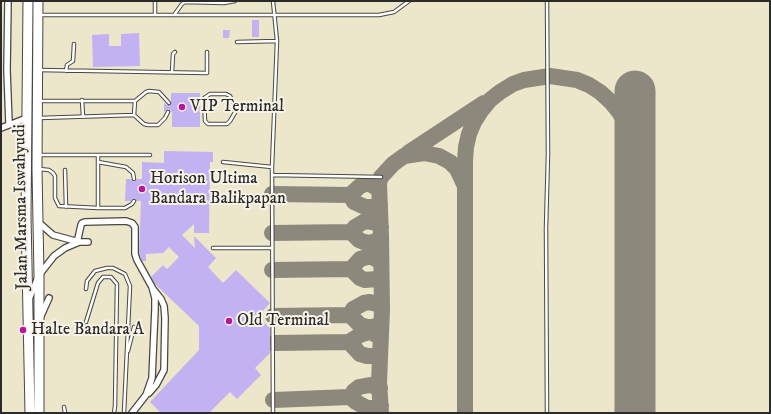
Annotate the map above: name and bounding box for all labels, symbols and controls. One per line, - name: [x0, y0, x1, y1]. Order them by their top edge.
- place label: VIP Terminal: [190, 97, 284, 117]
- marker: VIP Terminal: [177, 102, 187, 112]
- street label: Jalan Marsma Iswahyudi: [10, 124, 34, 290]
- place label: Horison Ultima Bandara Balikpapan: [150, 169, 286, 209]
- marker: Horison Ultima Bandara Balikpapan: [137, 184, 147, 194]
- place label: Old Terminal: [237, 311, 329, 331]
- marker: Old Terminal: [224, 316, 234, 326]
- place label: Halte Bandara A: [31, 320, 144, 340]
- marker: Halte Bandara A: [18, 325, 28, 335]

